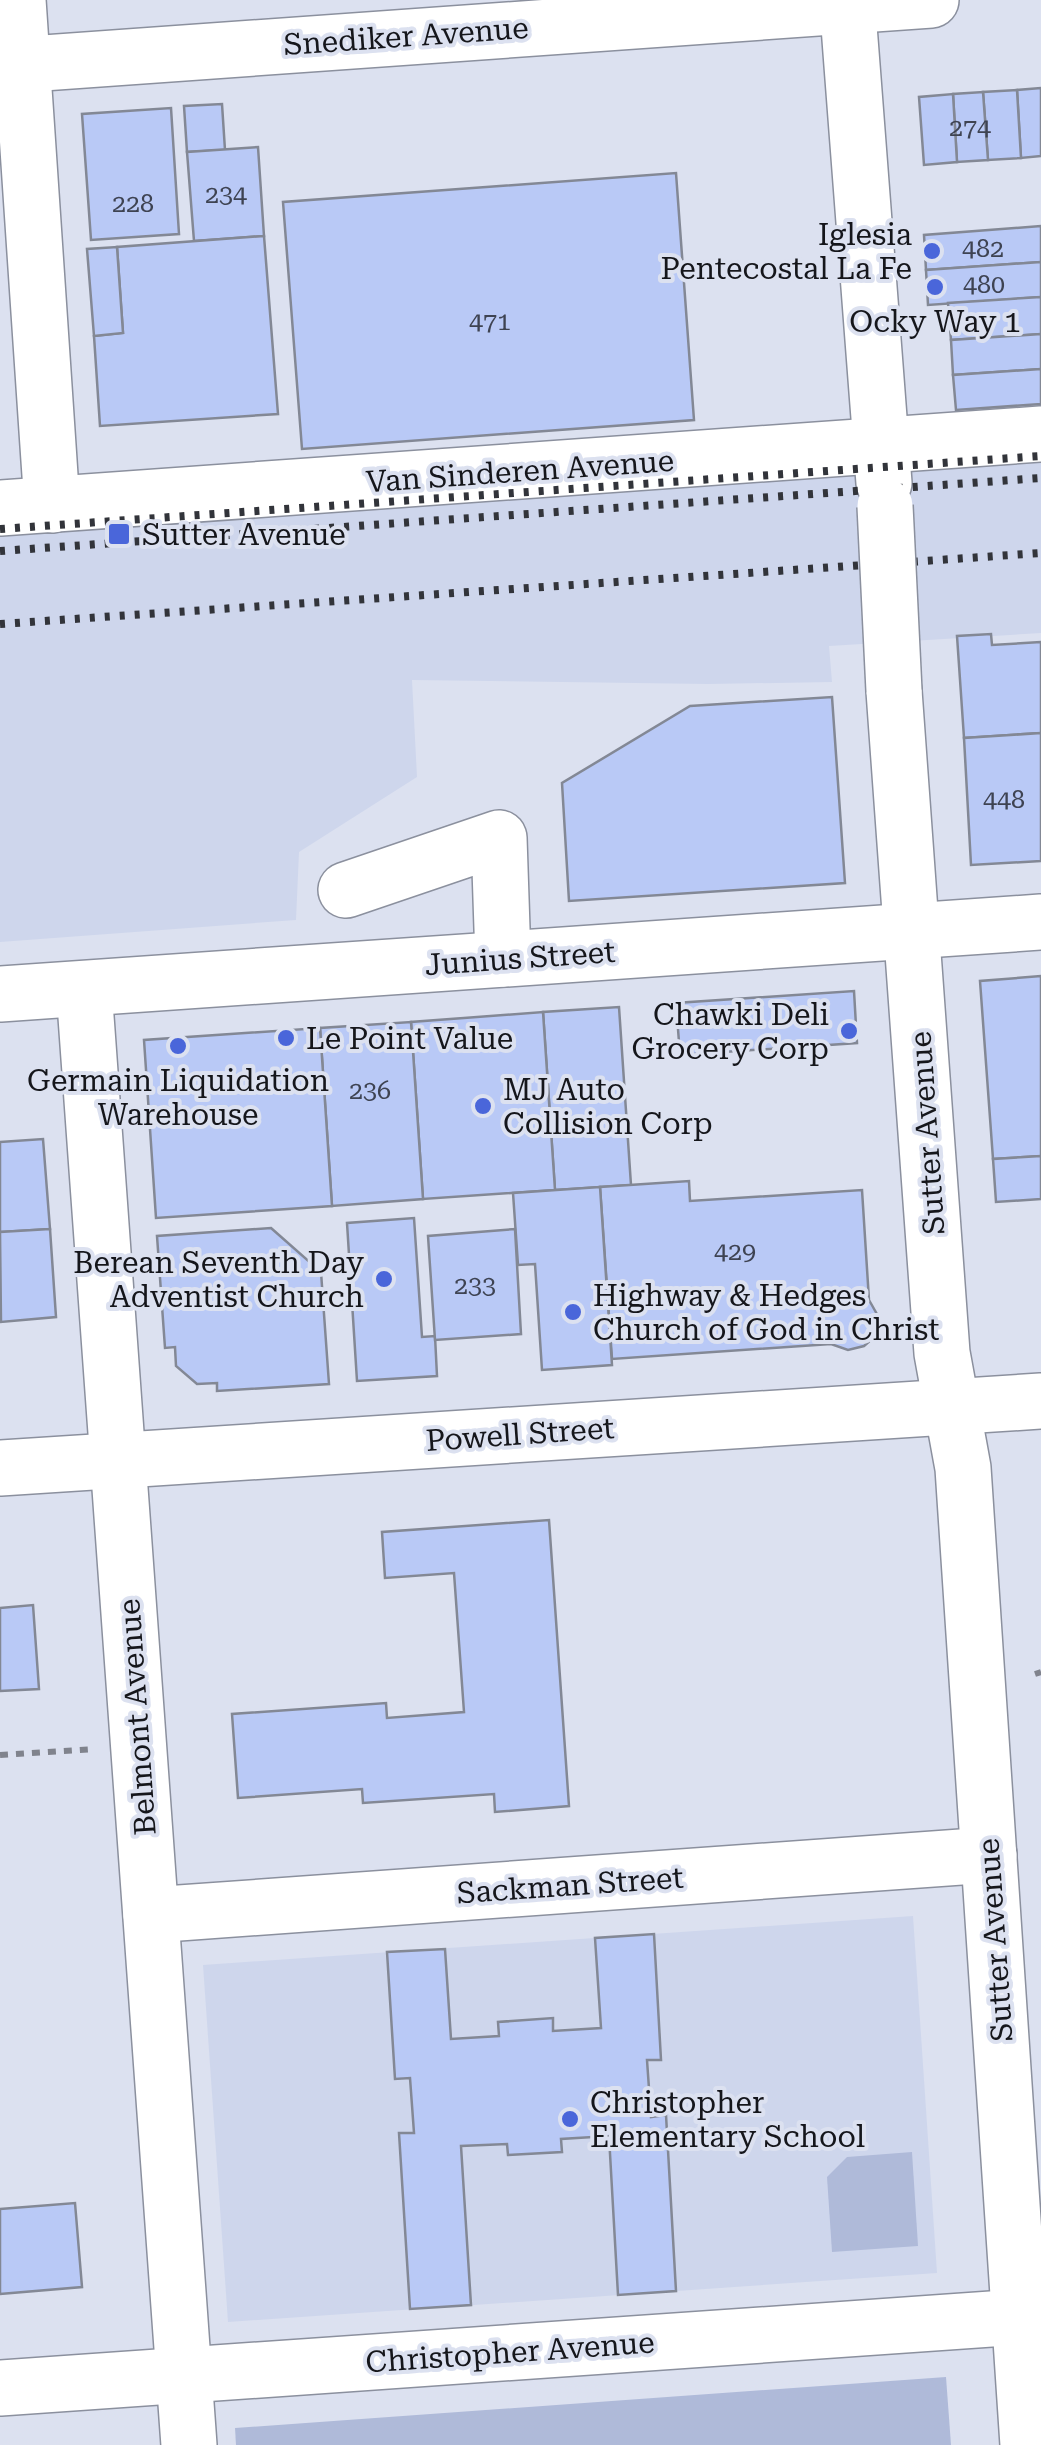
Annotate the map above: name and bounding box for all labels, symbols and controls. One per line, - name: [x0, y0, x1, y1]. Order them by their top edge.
- street label: Snediker Avenue: [282, 10, 530, 62]
- house number: 274: [949, 113, 991, 142]
- house number: 234: [205, 180, 247, 209]
- house number: 228: [112, 189, 154, 218]
- place label: Iglesia Pentecostal La Fe: [661, 217, 912, 286]
- house number: 482: [962, 234, 1004, 263]
- marker: Iglesia Pentecostal La Fe: [921, 240, 943, 262]
- house number: 480: [963, 270, 1005, 299]
- marker: Ocky Way 1: [924, 276, 946, 298]
- place label: Ocky Way 1: [849, 304, 1021, 339]
- house number: 471: [469, 307, 511, 336]
- street label: Van Sinderen Avenue: [365, 443, 675, 499]
- place label: Sutter Avenue: [142, 517, 346, 552]
- marker: Sutter Avenue: [106, 521, 132, 547]
- house number: 448: [983, 785, 1025, 814]
- street label: Junius Street: [424, 934, 616, 982]
- place label: Chawki Deli Grocery Corp: [632, 997, 829, 1066]
- marker: Chawki Deli Grocery Corp: [838, 1020, 860, 1042]
- place label: Le Point Value: [306, 1021, 513, 1056]
- marker: Le Point Value: [275, 1027, 297, 1049]
- street label: Sutter Avenue: [902, 1030, 952, 1236]
- marker: Germain Liquidation Warehouse: [167, 1035, 189, 1057]
- place label: Germain Liquidation Warehouse: [27, 1063, 329, 1132]
- place label: MJ Auto Collision Corp: [503, 1072, 713, 1141]
- house number: 236: [349, 1076, 391, 1105]
- marker: MJ Auto Collision Corp: [472, 1095, 494, 1117]
- house number: 429: [714, 1237, 756, 1266]
- place label: Berean Seventh Day Adventist Church: [73, 1245, 364, 1314]
- marker: Berean Seventh Day Adventist Church: [373, 1268, 395, 1290]
- house number: 233: [454, 1271, 496, 1300]
- place label: Highway & Hedges Church of God in Christ: [593, 1278, 939, 1347]
- marker: Highway & Hedges Church of God in Christ: [562, 1301, 584, 1323]
- street label: Powell Street: [425, 1410, 615, 1458]
- street label: Belmont Avenue: [111, 1598, 163, 1836]
- street label: Sutter Avenue: [970, 1837, 1020, 2043]
- street label: Sackman Street: [455, 1860, 685, 1910]
- place label: Christopher Elementary School: [590, 2085, 865, 2154]
- marker: Christopher Elementary School: [559, 2108, 581, 2130]
- street label: Christopher Avenue: [364, 2324, 656, 2380]

